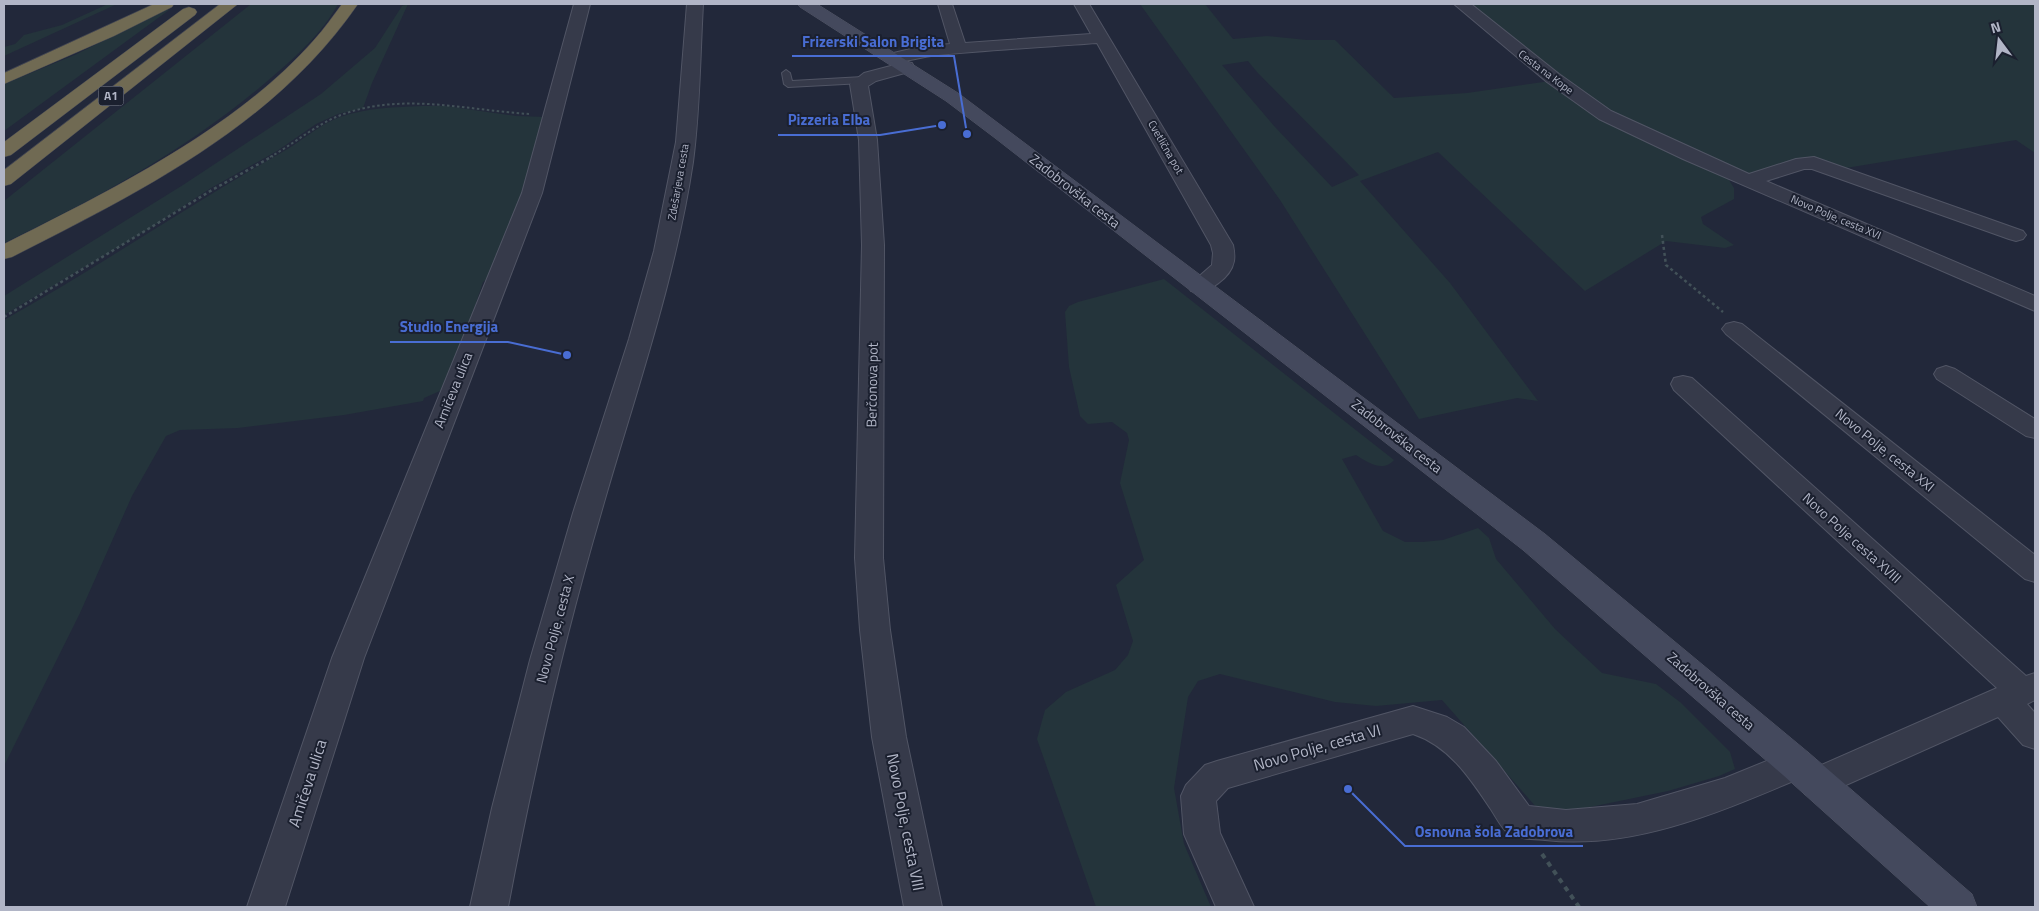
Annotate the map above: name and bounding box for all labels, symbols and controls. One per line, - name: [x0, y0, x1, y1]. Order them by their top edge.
- north arrow: [1974, 15, 2024, 65]
- text: N: [1988, 16, 2003, 38]
- callout: Frizerski Salon Brigita: [792, 26, 954, 56]
- text: Frizerski Salon Brigita: [802, 30, 944, 53]
- street label: Cesta na Kope: [1515, 46, 1577, 98]
- road number: A1: [98, 86, 124, 105]
- callout: Pizzeria Elba: [778, 105, 880, 135]
- text: Pizzeria Elba: [788, 108, 871, 131]
- street label: Cvetlična pot: [1144, 117, 1188, 177]
- street label: Zdešarjeva cesta: [663, 142, 693, 221]
- street label: Zadobrovška cesta: [1025, 148, 1125, 233]
- street label: Novo Polje, cesta XVI: [1788, 191, 1884, 243]
- callout: Studio Energija: [390, 312, 508, 342]
- text: Studio Energija: [400, 315, 499, 338]
- street label: Berčonova pot: [860, 342, 883, 428]
- street label: Arničeva ulica: [428, 349, 477, 431]
- street label: Zadobrovška cesta: [1347, 393, 1447, 478]
- street label: Novo Polje, cesta XXI: [1831, 403, 1940, 496]
- street label: Novo Polje cesta XVIII: [1798, 487, 1906, 588]
- street label: Novo Polje, cesta X: [530, 572, 579, 685]
- street label: Zadobrovška cesta: [1663, 647, 1760, 735]
- street label: Novo Polje, cesta VI: [1250, 717, 1384, 777]
- street label: Amičeva ulica: [282, 736, 332, 830]
- street label: Novo Polje, cesta VIII: [881, 751, 931, 893]
- callout: Osnovna šola Zadobrova: [1405, 816, 1583, 846]
- text: Osnovna šola Zadobrova: [1415, 820, 1574, 843]

